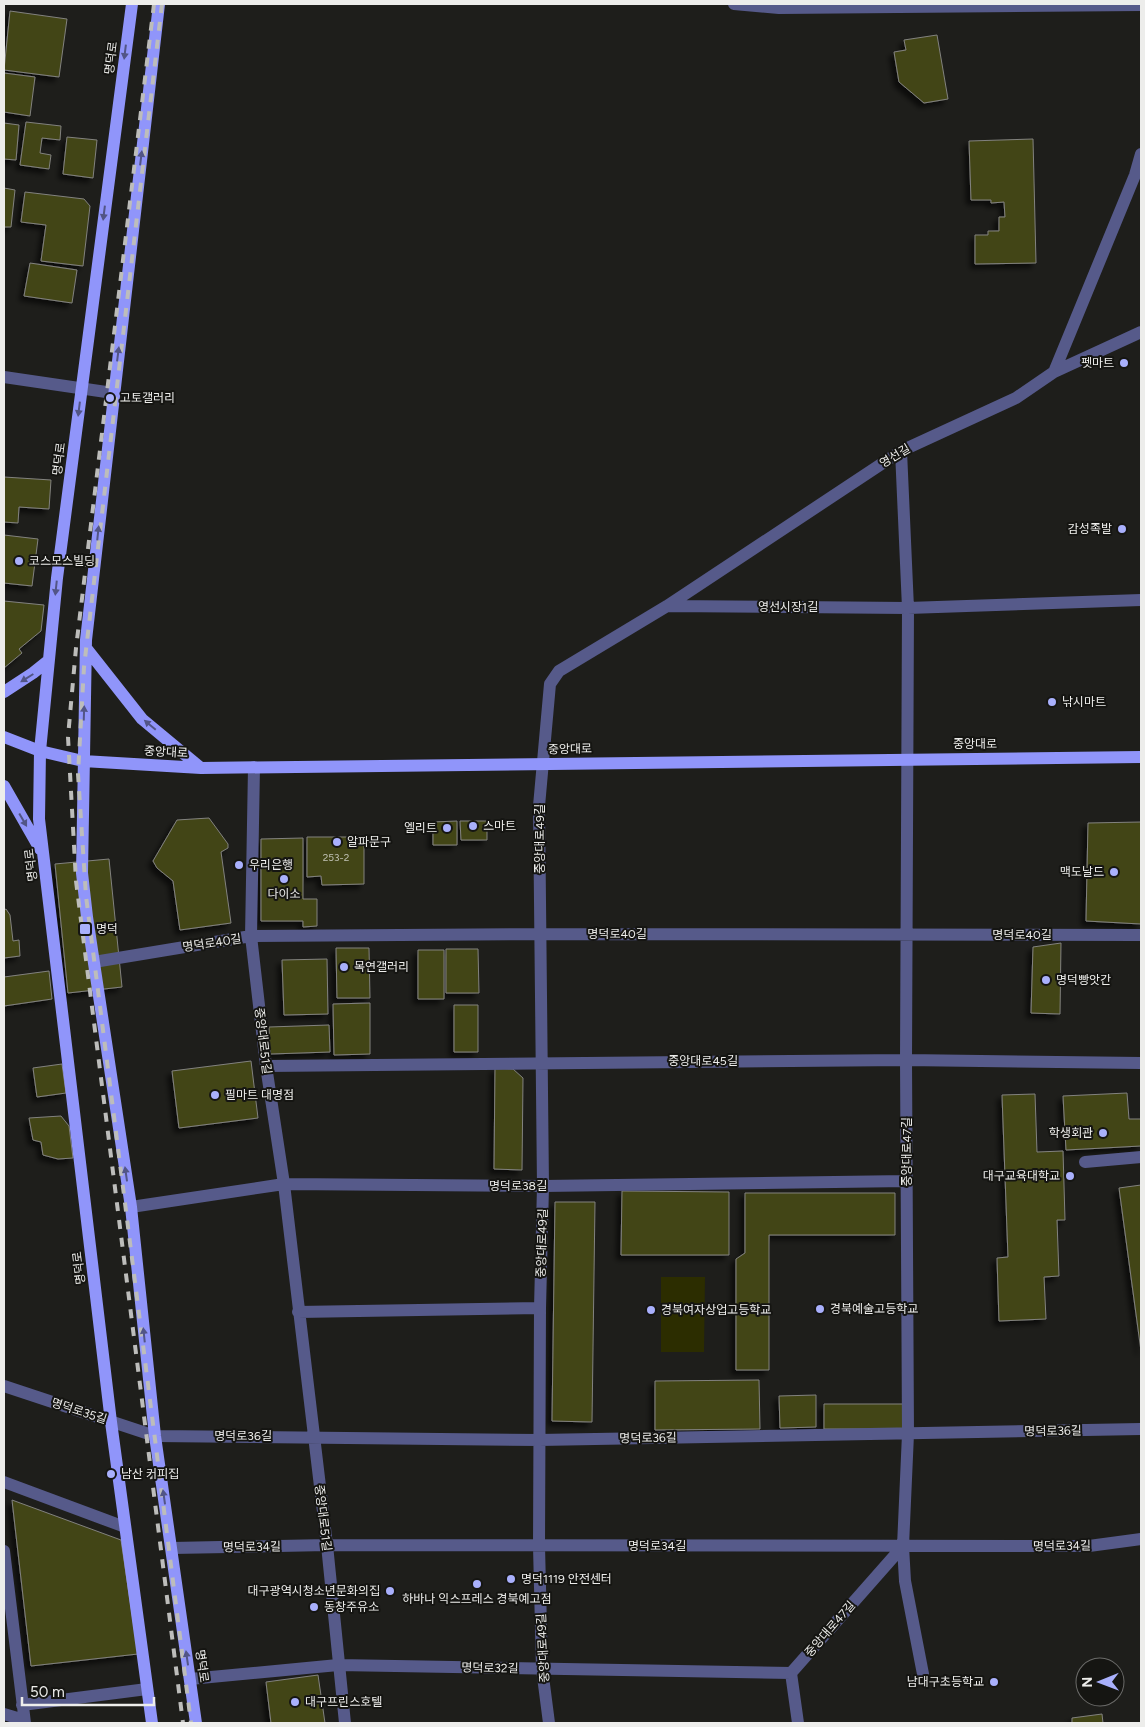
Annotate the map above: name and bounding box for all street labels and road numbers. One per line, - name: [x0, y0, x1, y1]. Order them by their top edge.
- street label: 명덕로: [102, 41, 120, 75]
- street label: 영선길: [877, 441, 913, 471]
- street label: 명덕로: [50, 442, 68, 476]
- street label: 영선시장1길: [758, 600, 818, 614]
- street label: 중앙대로: [953, 737, 997, 751]
- street label: 중앙대로: [548, 742, 592, 756]
- street label: 중앙대로: [144, 744, 188, 760]
- street label: 중앙대로49길: [533, 804, 547, 874]
- street label: 명덕로: [22, 848, 40, 882]
- street label: 명덕로40길: [587, 927, 647, 941]
- street label: 명덕로40길: [992, 928, 1052, 942]
- street label: 명덕로40길: [182, 931, 242, 955]
- street label: 중앙대로51길: [252, 1007, 274, 1075]
- street label: 중앙대로45길: [668, 1054, 738, 1068]
- street label: 중앙대로47길: [900, 1117, 914, 1187]
- street label: 명덕로38길: [489, 1179, 547, 1193]
- street label: 중앙대로49길: [534, 1208, 550, 1278]
- street label: 명덕로: [70, 1251, 88, 1285]
- street label: 명덕로35길: [49, 1395, 109, 1427]
- street label: 명덕로36길: [1024, 1423, 1082, 1439]
- street label: 명덕로36길: [214, 1429, 272, 1443]
- street label: 명덕로36길: [619, 1430, 677, 1446]
- street label: 중앙대로51길: [312, 1484, 334, 1552]
- street label: 명덕로34길: [1033, 1538, 1091, 1554]
- street label: 명덕로34길: [223, 1539, 281, 1555]
- street label: 명덕로34길: [628, 1539, 686, 1553]
- street label: 중앙대로47길: [802, 1598, 858, 1660]
- street label: 중앙대로49길: [534, 1613, 552, 1683]
- street label: 명덕로: [193, 1649, 211, 1683]
- street label: 명덕로32길: [461, 1661, 519, 1675]

